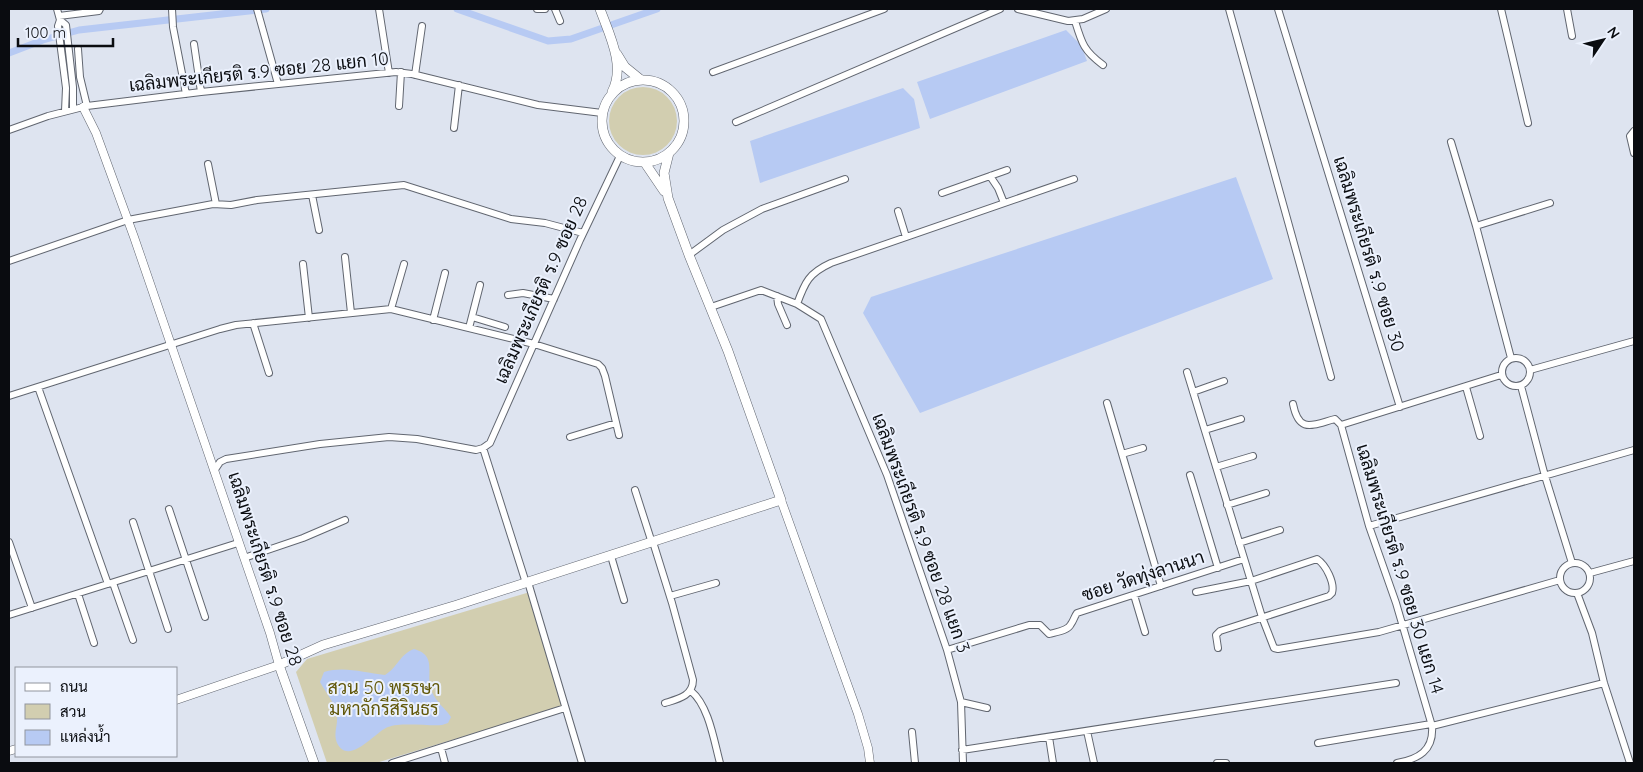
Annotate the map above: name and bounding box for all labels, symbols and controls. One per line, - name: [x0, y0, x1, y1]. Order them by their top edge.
- scale bar: [18, 15, 112, 47]
- north arrow: [1578, 15, 1628, 65]
- text: 100 m: [25, 23, 66, 42]
- text: N: [1603, 23, 1624, 42]
- street label: เฉลิมพระเกียรติ ร.9 ซอย 28 แยก 10: [128, 45, 390, 97]
- street label: เฉลิมพระเกียรติ ร.9 ซอย 30: [1329, 153, 1411, 354]
- street label: เฉลิมพระเกียรติ ร.9 ซอย 28: [488, 192, 592, 387]
- street label: เฉลิมพระเกียรติ ร.9 ซอย 28 แยก 3: [867, 410, 977, 656]
- street label: เฉลิมพระเกียรติ ร.9 ซอย 30 แยก 14: [1351, 441, 1450, 697]
- street label: เฉลิมพระเกียรติ ร.9 ซอย 28: [223, 468, 309, 669]
- street label: ซอย วัดทุ่งลานนา: [1079, 545, 1207, 607]
- legend: [15, 667, 178, 757]
- park label: สวน 50 พรรษา มหาจักรีสิรินธร: [328, 676, 440, 720]
- text: ถนน: [60, 677, 88, 696]
- text: สวน: [60, 702, 86, 721]
- text: แหล่งน้ำ: [60, 724, 111, 746]

